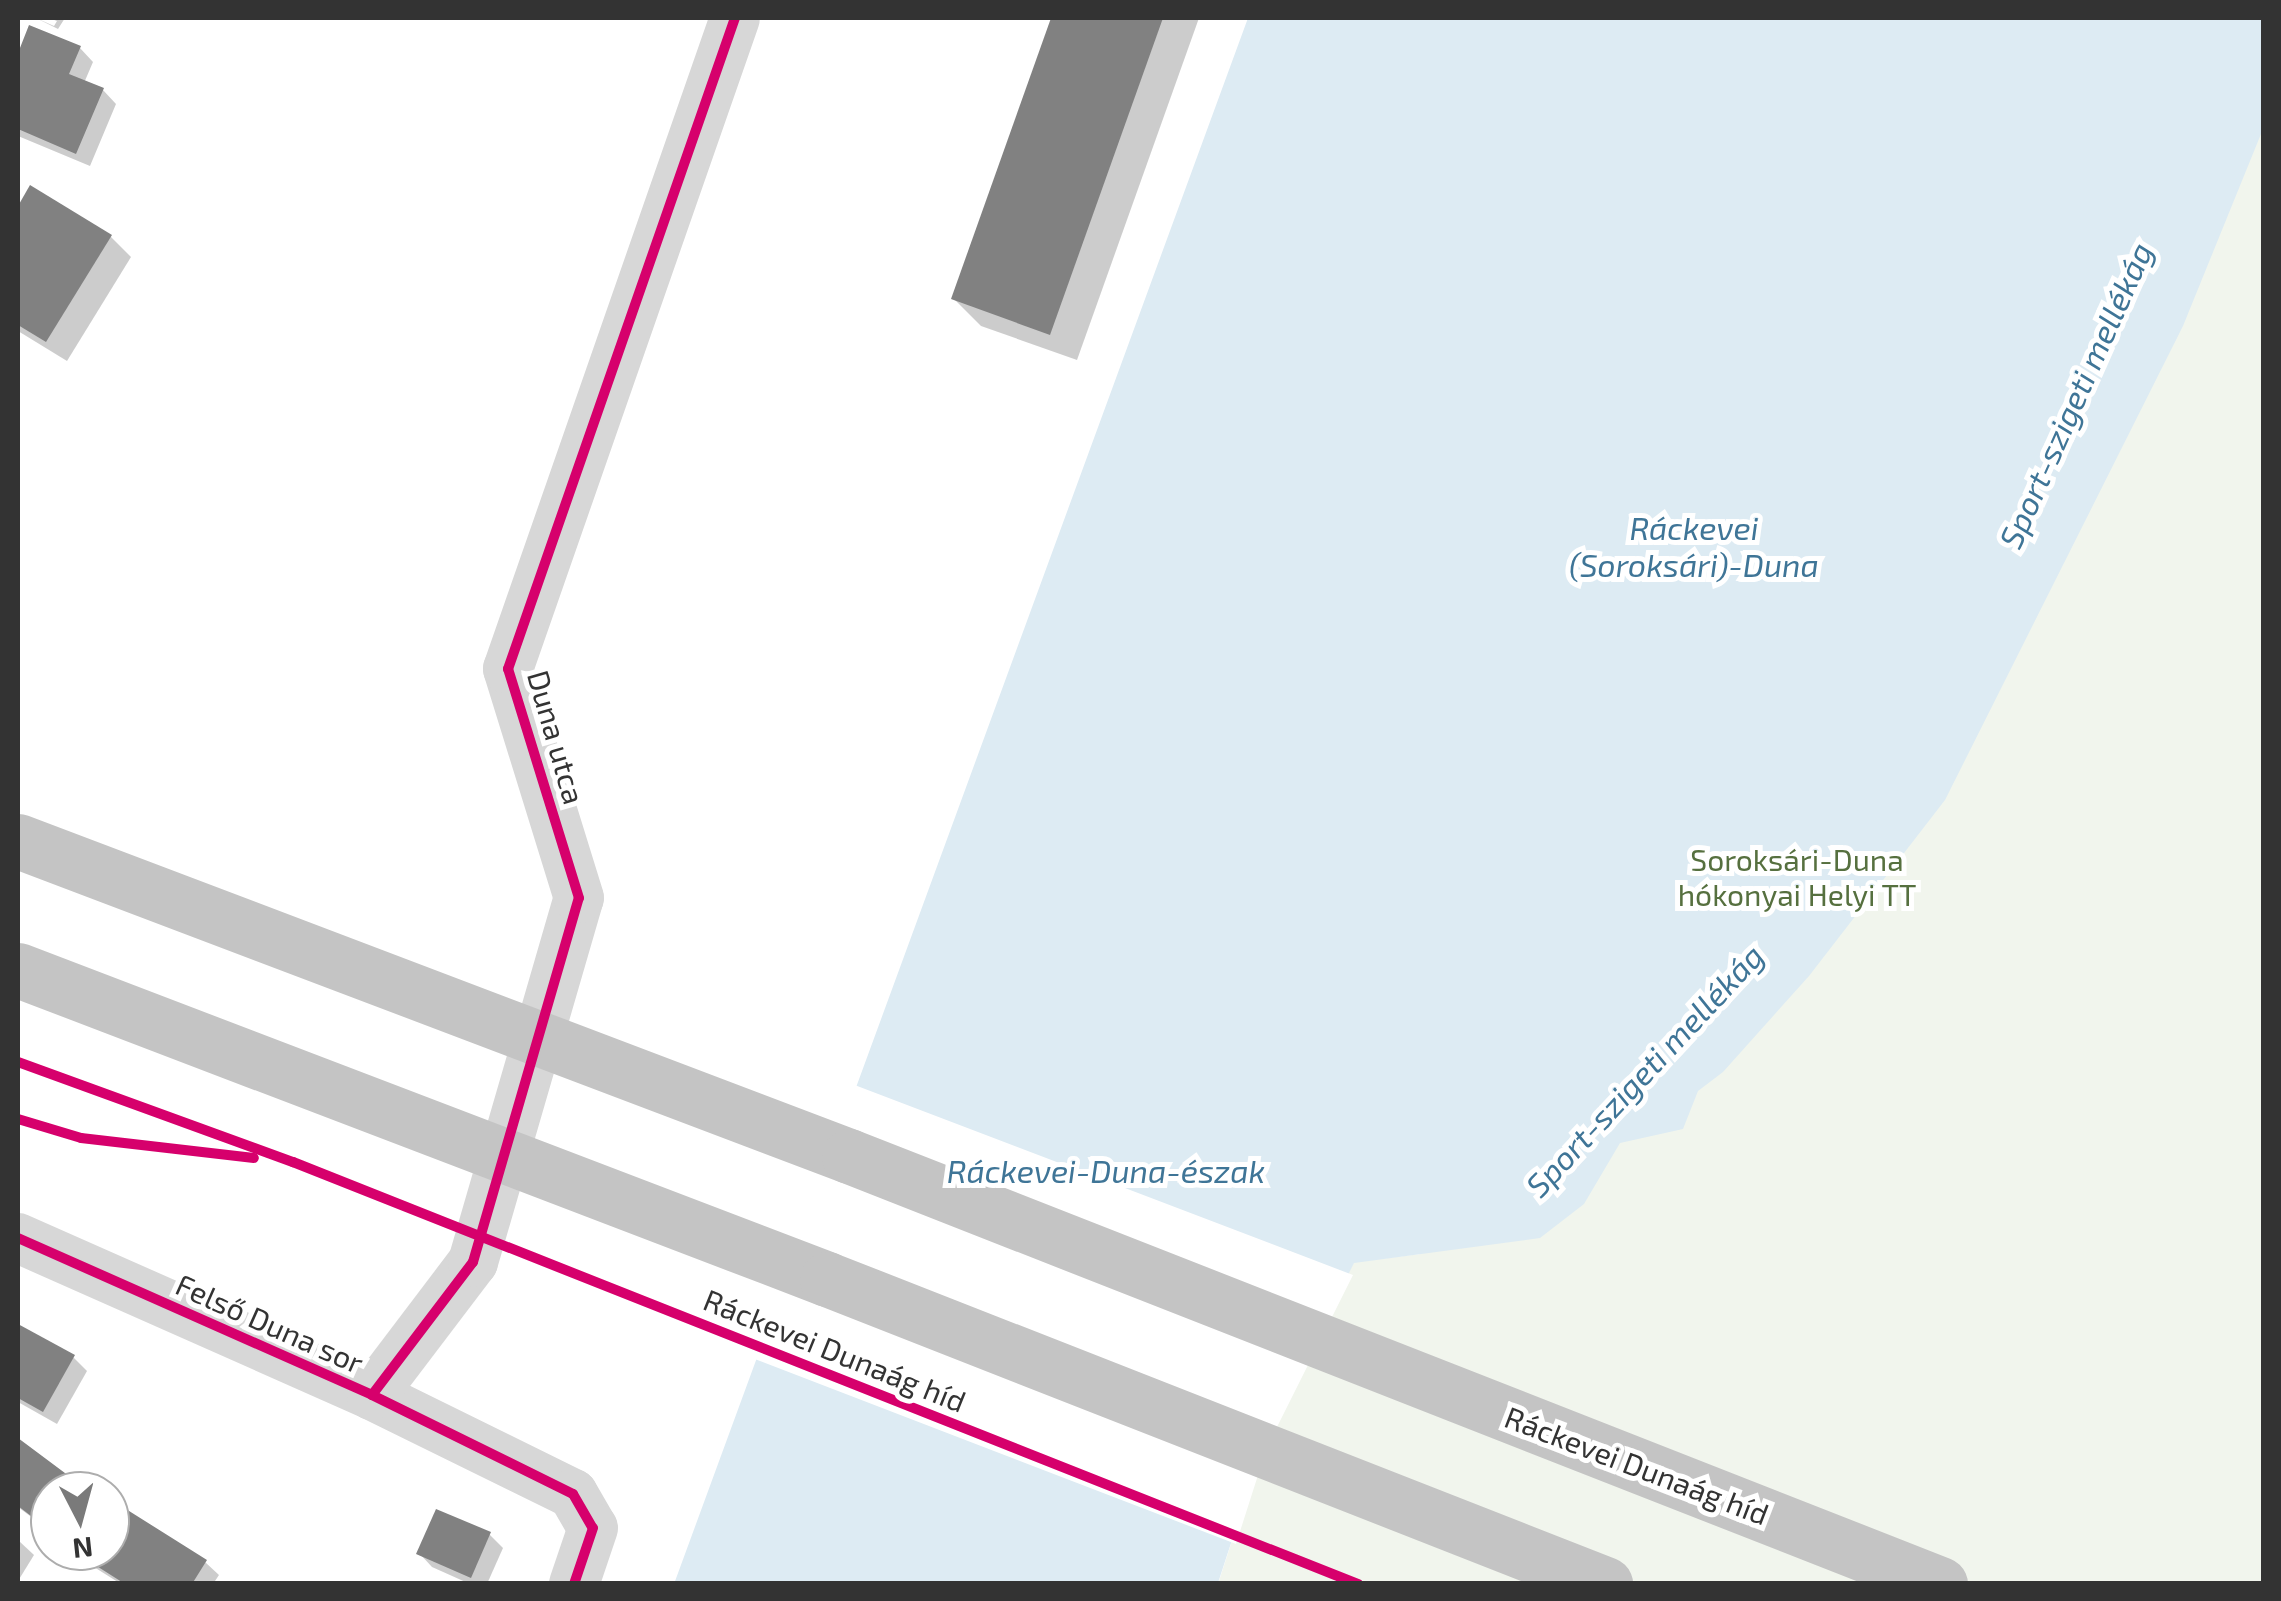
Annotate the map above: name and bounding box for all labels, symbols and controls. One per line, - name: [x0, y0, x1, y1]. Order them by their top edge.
- water label: Sport-szigeti mellékág: [1990, 236, 2160, 554]
- water label: Ráckevei (Soroksári)-Duna: [1569, 509, 1819, 584]
- street label: Duna utca: [521, 666, 593, 808]
- park label: Soroksári-Duna hókonyai Helyi TT: [1677, 841, 1917, 912]
- water label: Sport-szigeti mellékág: [1517, 936, 1771, 1204]
- water label: Ráckevei-Duna-észak: [947, 1151, 1265, 1189]
- street label: Felső Duna sor: [171, 1266, 369, 1380]
- street label: Ráckevei Dunaág híd: [699, 1281, 971, 1419]
- street label: Ráckevei Dunaág híd: [1500, 1398, 1774, 1532]
- north arrow: [30, 1471, 130, 1571]
- text: N: [71, 1531, 95, 1567]

